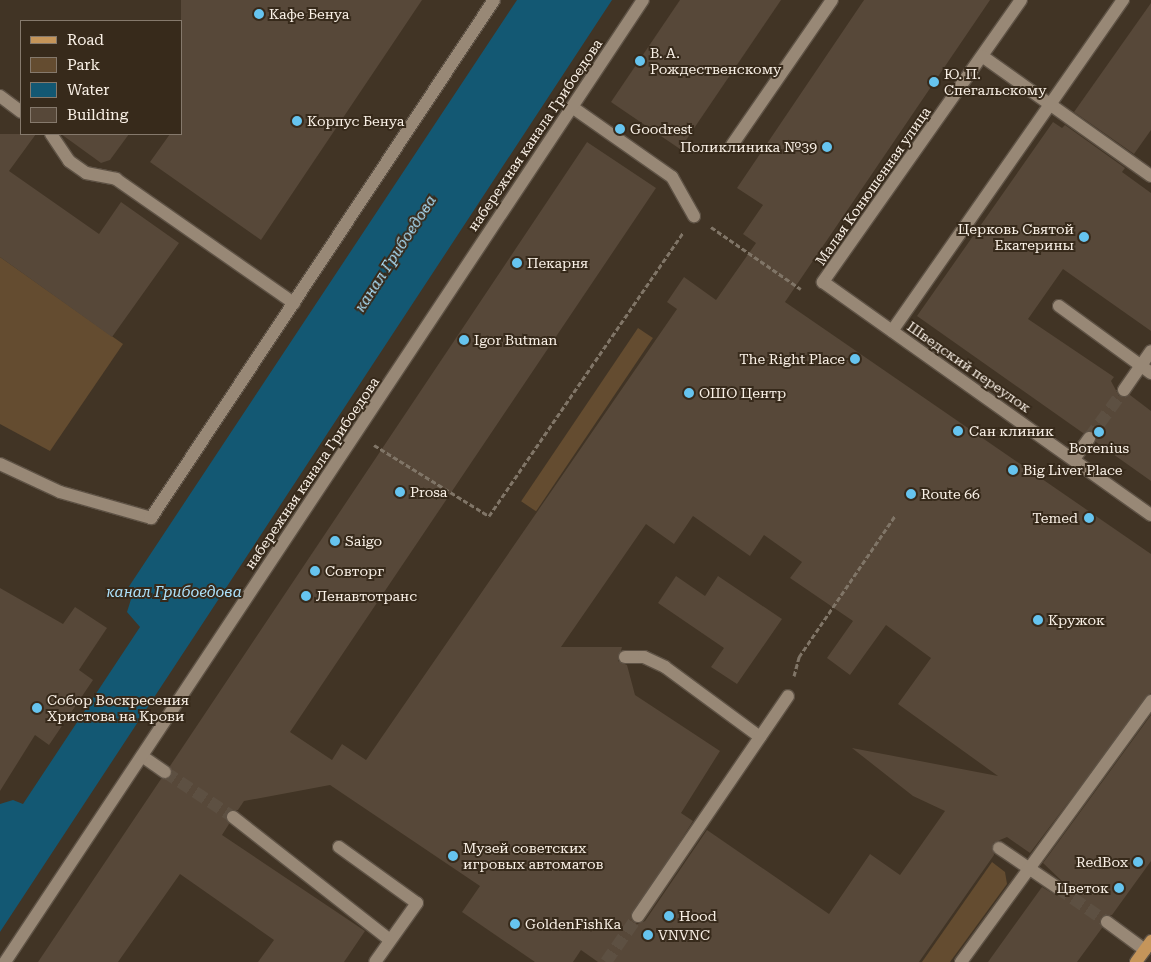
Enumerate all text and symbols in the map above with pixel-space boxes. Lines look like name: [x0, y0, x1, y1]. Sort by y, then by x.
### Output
place label: Кафе Бенуа: [269, 6, 349, 22]
marker: Кафе Бенуа: [253, 8, 265, 20]
legend: [20, 20, 182, 135]
text: Road: [67, 31, 104, 49]
street label: набережная канала Грибоедова: [464, 36, 606, 234]
place label: В. А. Рождественскому: [650, 45, 781, 78]
marker: В. А. Рождественскому: [634, 55, 646, 67]
text: Park: [67, 56, 100, 74]
place label: Ю. П. Спегальскому: [944, 66, 1046, 98]
marker: Ю. П. Спегальскому: [928, 76, 940, 88]
text: Water: [67, 81, 109, 99]
street label: Малая Конюшенная улица: [812, 104, 934, 268]
text: Building: [67, 106, 128, 124]
place label: Корпус Бенуа: [307, 113, 404, 129]
marker: Корпус Бенуа: [291, 115, 303, 127]
place label: Goodrest: [630, 121, 693, 137]
marker: Goodrest: [614, 123, 626, 135]
place label: Поликлиника №39: [680, 139, 817, 155]
marker: Поликлиника №39: [821, 141, 833, 153]
water label: канал Грибоедова: [352, 192, 440, 316]
place label: Церковь Cвятой Екатерины: [958, 221, 1074, 253]
marker: Церковь Cвятой Екатерины: [1078, 231, 1090, 243]
place label: Пекарня: [527, 255, 588, 271]
marker: Пекарня: [511, 257, 523, 269]
street label: Шведский переулок: [904, 318, 1034, 416]
place label: Igor Butman: [474, 332, 557, 348]
marker: Igor Butman: [458, 334, 470, 346]
place label: The Right Place: [739, 351, 845, 367]
marker: The Right Place: [849, 353, 861, 365]
street label: набережная канала Грибоедова: [241, 374, 383, 572]
place label: ОШО Центр: [699, 385, 786, 401]
marker: ОШО Центр: [683, 387, 695, 399]
place label: Сан клиник: [969, 423, 1054, 439]
marker: Сан клиник: [951, 424, 965, 438]
marker: Borenius: [1093, 426, 1105, 438]
place label: Borenius: [1069, 440, 1129, 456]
place label: Big Liver Place: [1023, 462, 1122, 478]
marker: Big Liver Place: [1007, 464, 1019, 476]
place label: Prosa: [410, 484, 447, 500]
marker: Prosa: [394, 486, 406, 498]
place label: Route 66: [921, 486, 980, 502]
marker: Route 66: [905, 488, 917, 500]
place label: Temed: [1032, 510, 1078, 526]
marker: Temed: [1082, 511, 1096, 525]
place label: Saigo: [345, 533, 382, 549]
marker: Saigo: [329, 535, 341, 547]
place label: Совторг: [325, 563, 384, 579]
marker: Совторг: [309, 565, 321, 577]
water label: канал Грибоедова: [106, 584, 242, 602]
place label: Ленавтотранс: [316, 588, 417, 604]
marker: Ленавтотранс: [300, 590, 312, 602]
place label: Кружок: [1048, 612, 1105, 628]
marker: Кружок: [1032, 614, 1044, 626]
place label: Собор Воскресения Христова на Крови: [47, 692, 189, 724]
marker: Собор Воскресения Христова на Крови: [31, 702, 43, 714]
place label: Музей советских игровых автоматов: [463, 840, 604, 872]
marker: Музей советских игровых автоматов: [447, 850, 459, 862]
place label: RedBox: [1076, 854, 1128, 870]
marker: RedBox: [1132, 856, 1144, 868]
place label: Цветок: [1057, 880, 1109, 896]
marker: Цветок: [1113, 882, 1125, 894]
place label: Hood: [679, 908, 717, 924]
marker: Hood: [663, 910, 675, 922]
place label: GoldenFishKa: [525, 916, 621, 932]
marker: GoldenFishKa: [509, 918, 521, 930]
place label: VNVNC: [658, 927, 710, 943]
marker: VNVNC: [642, 929, 654, 941]

